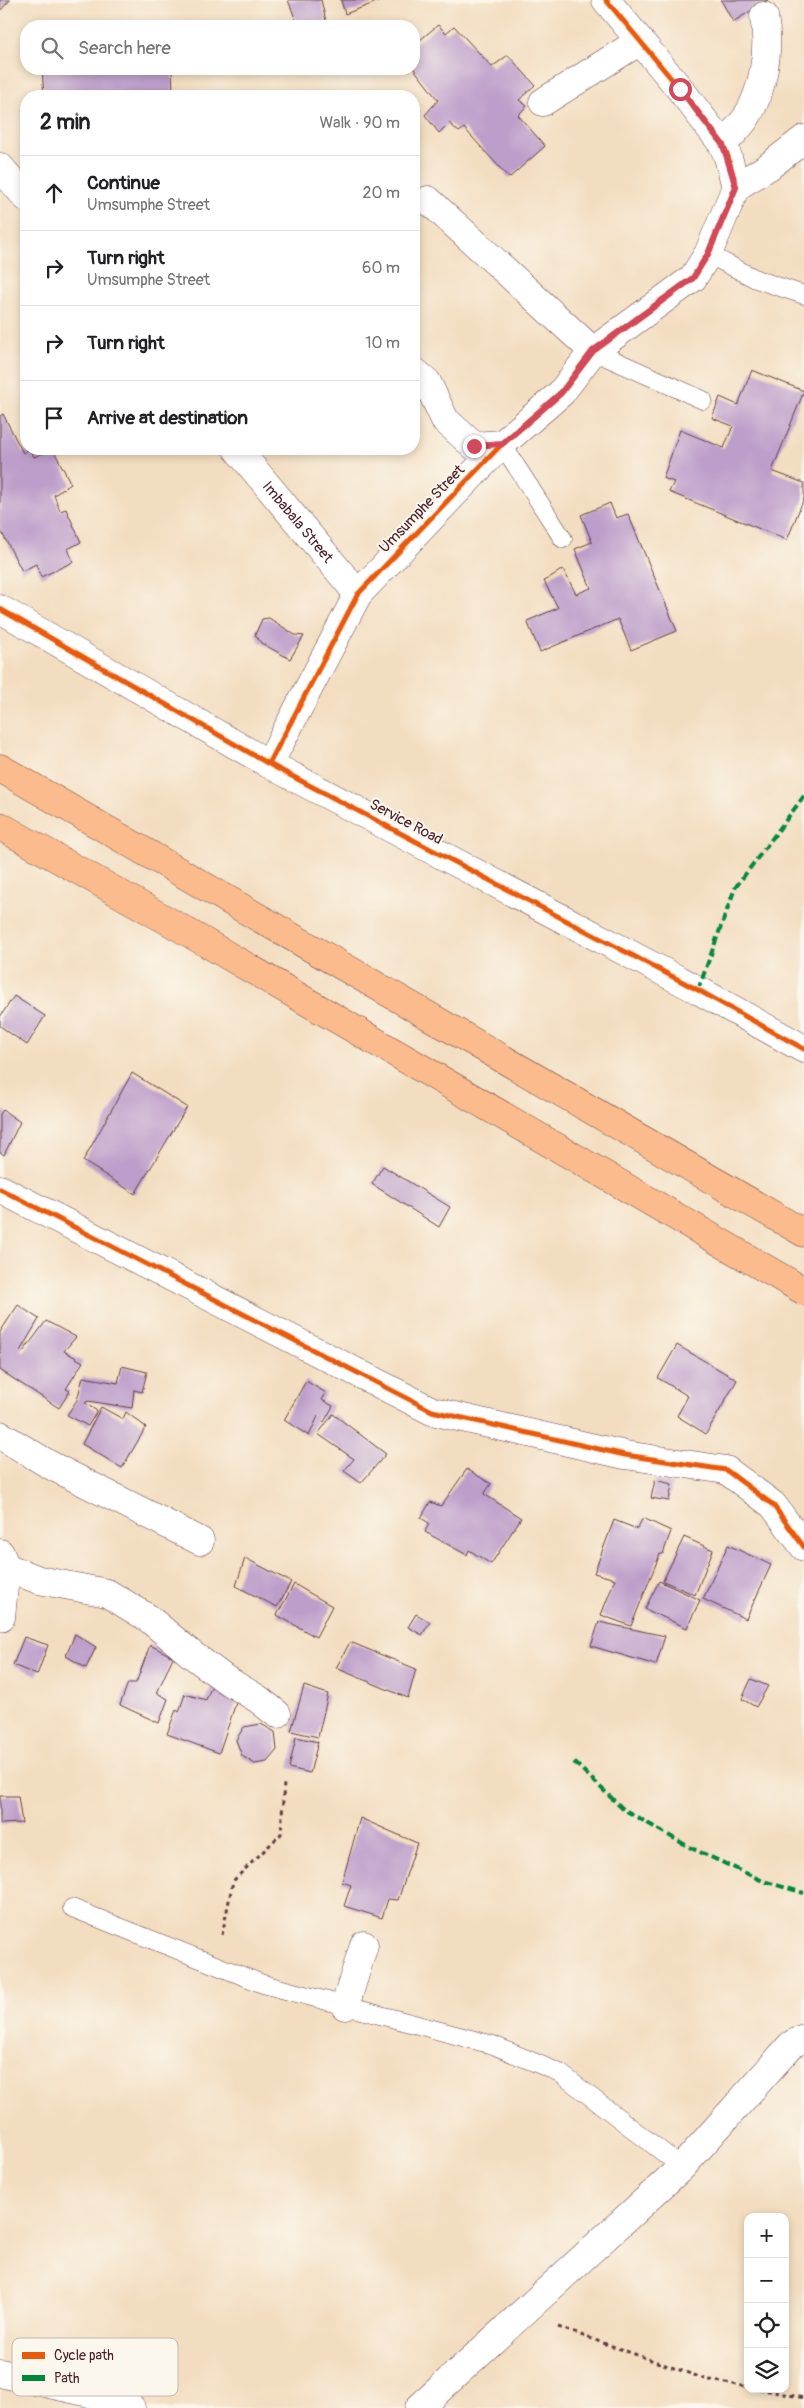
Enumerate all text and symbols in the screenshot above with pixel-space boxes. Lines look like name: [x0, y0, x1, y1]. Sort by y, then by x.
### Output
search box: [20, 20, 420, 75]
icon: search: [38, 34, 66, 62]
text: Search here: [78, 36, 171, 60]
route start: [669, 78, 692, 101]
text: 2 min: [40, 109, 90, 136]
text: Walk · 90 m: [319, 113, 400, 133]
text: Continue: [87, 171, 160, 195]
icon: ahead: [40, 179, 68, 207]
text: 20 m: [362, 183, 400, 203]
text: Umsumphe Street: [87, 195, 210, 215]
text: Turn right: [87, 246, 165, 270]
icon: right: [40, 254, 68, 282]
text: 60 m: [362, 258, 400, 278]
text: Umsumphe Street: [87, 270, 210, 290]
icon: right: [40, 329, 68, 357]
text: Turn right: [87, 331, 165, 355]
text: 10 m: [365, 333, 400, 353]
icon: arrive: [40, 404, 68, 432]
text: Arrive at destination: [87, 406, 248, 430]
route end: [463, 435, 486, 458]
street label: Umsumphe Street: [375, 460, 470, 557]
street label: Imbabala Street: [258, 477, 338, 567]
street label: Service Road: [366, 795, 446, 849]
map controls: [744, 2213, 789, 2393]
button: +: [744, 2213, 789, 2258]
button: −: [744, 2258, 789, 2303]
button: locate: [744, 2303, 789, 2348]
legend: [12, 2338, 178, 2396]
text: Cycle path: [54, 2347, 114, 2364]
button: layers: [744, 2348, 789, 2393]
text: Path: [54, 2370, 79, 2387]

